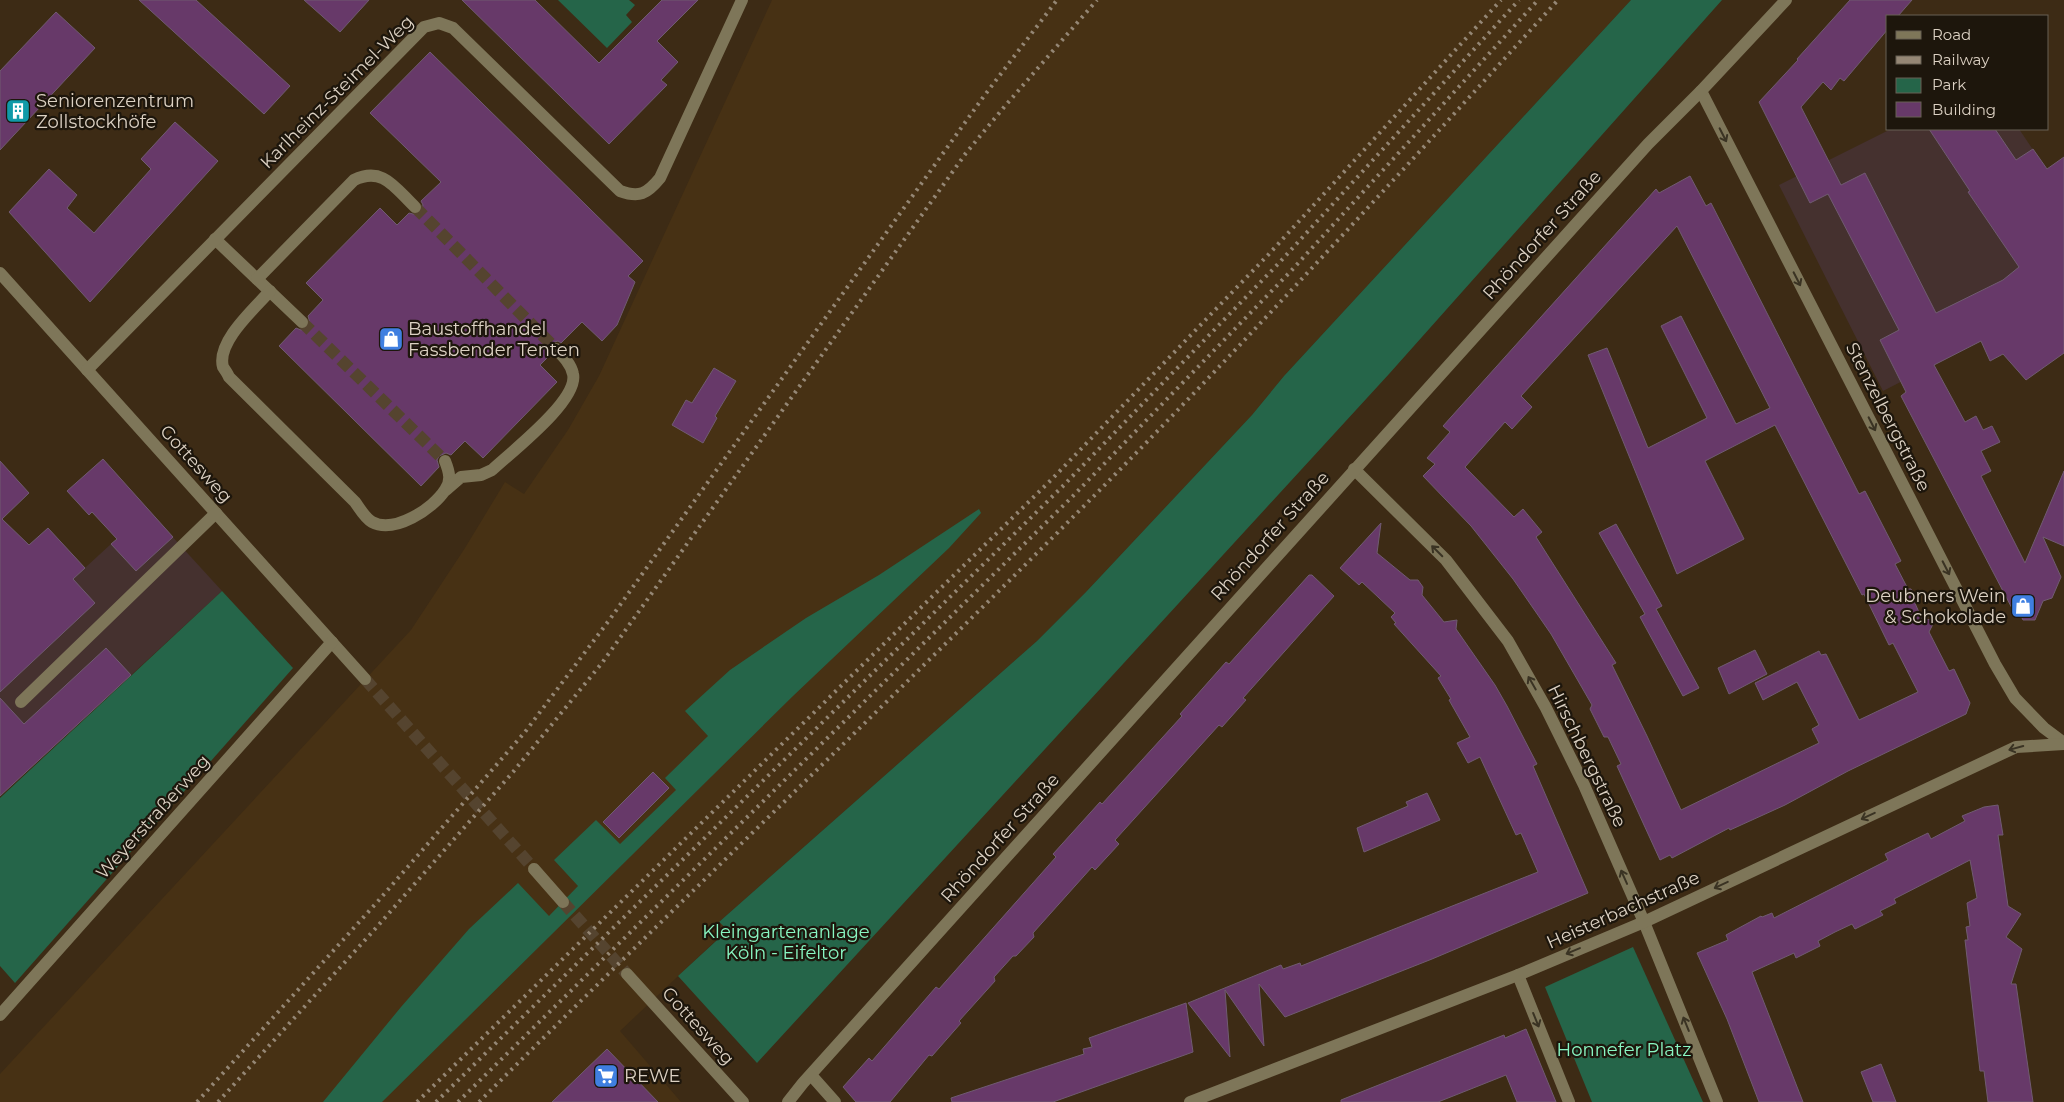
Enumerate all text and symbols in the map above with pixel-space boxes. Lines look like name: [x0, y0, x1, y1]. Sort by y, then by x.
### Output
street label: Karlheinz-Steimel-Weg: [256, 11, 418, 173]
legend: [1886, 15, 2049, 130]
text: Road: [1932, 25, 1971, 44]
text: Railway: [1932, 50, 1990, 69]
text: Park: [1932, 75, 1966, 94]
place label: Seniorenzentrum Zollstockhöfe: [36, 90, 194, 133]
building icon: Seniorenzentrum Zollstockhöfe: [5, 98, 31, 124]
text: Building: [1932, 100, 1996, 119]
one-way arrow: [1719, 127, 1728, 142]
street label: Rhöndorfer Straße: [1478, 166, 1606, 304]
one-way arrow: [1792, 272, 1802, 287]
place label: Baustoffhandel Fassbender Tenten: [408, 318, 580, 361]
shop icon: Baustoffhandel Fassbender Tenten: [378, 326, 404, 352]
street label: Stenzelbergstraße: [1841, 339, 1935, 495]
one-way arrow: [1868, 416, 1877, 431]
street label: Gottesweg: [155, 420, 237, 508]
street label: Rhöndorfer Straße: [1206, 467, 1334, 605]
one-way arrow: [1431, 545, 1443, 558]
one-way arrow: [1941, 561, 1951, 576]
place label: Deubners Wein & Schokolade: [1865, 585, 2006, 628]
shop icon: Deubners Wein & Schokolade: [2010, 593, 2036, 619]
one-way arrow: [1526, 676, 1536, 691]
street label: Hirschbergstraße: [1543, 681, 1631, 831]
one-way arrow: [2008, 744, 2024, 754]
street label: Weyerstraßerweg: [91, 750, 215, 884]
street label: Rhöndorfer Straße: [936, 769, 1064, 907]
one-way arrow: [1861, 812, 1876, 821]
street label: Heisterbachstraße: [1543, 866, 1703, 954]
one-way arrow: [1618, 870, 1628, 885]
one-way arrow: [1714, 881, 1729, 890]
park label: Kleingartenanlage Köln - Eifeltor: [702, 921, 870, 964]
one-way arrow: [1566, 947, 1581, 957]
street label: Gottesweg: [657, 982, 739, 1070]
one-way arrow: [1532, 1012, 1541, 1027]
one-way arrow: [1680, 1017, 1689, 1032]
park label: Honnefer Platz: [1557, 1039, 1691, 1061]
supermarket icon: REWE: [593, 1063, 619, 1089]
place label: REWE: [624, 1065, 681, 1087]

